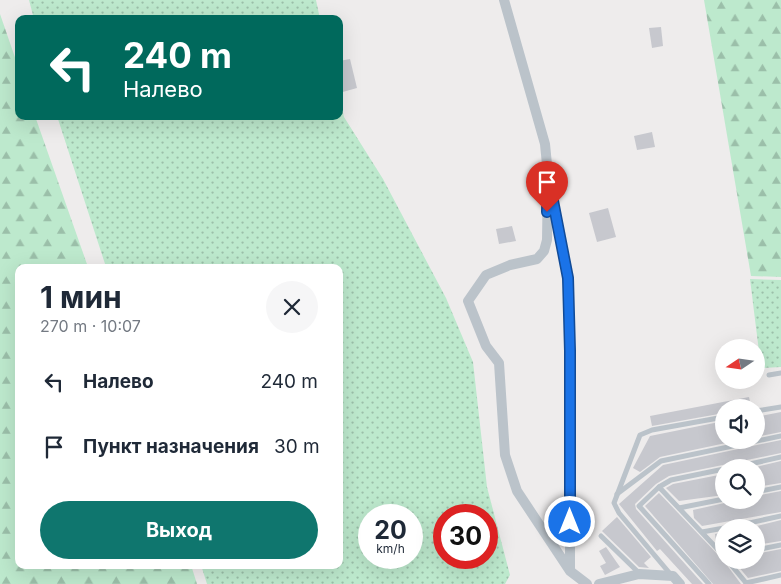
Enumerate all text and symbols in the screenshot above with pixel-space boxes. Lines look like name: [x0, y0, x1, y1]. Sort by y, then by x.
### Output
text: 240 m: [123, 34, 232, 76]
icon: left: [40, 35, 105, 100]
text: Налево: [123, 76, 203, 102]
pin: [526, 161, 568, 212]
icon: arrive: [533, 168, 561, 196]
text: 1 мин: [40, 279, 122, 315]
button: close: [266, 281, 318, 333]
text: 270 m · 10:07: [40, 316, 141, 336]
north arrow: [715, 339, 765, 389]
map controls: [715, 339, 765, 569]
icon: left: [40, 368, 68, 396]
text: Налево: [83, 370, 154, 393]
text: 240 m: [260, 370, 318, 393]
button: sound: [715, 399, 765, 449]
icon: arrive: [40, 433, 68, 461]
text: Пункт назначения: [83, 435, 259, 458]
text: 30 m: [274, 435, 320, 458]
button: search: [715, 459, 765, 509]
position arrow: [543, 495, 595, 547]
button: Выход: [40, 501, 318, 559]
speed limit sign: 30: [433, 504, 498, 569]
text: 20: [374, 515, 407, 545]
button: layers: [715, 519, 765, 569]
text: km/h: [376, 541, 405, 556]

